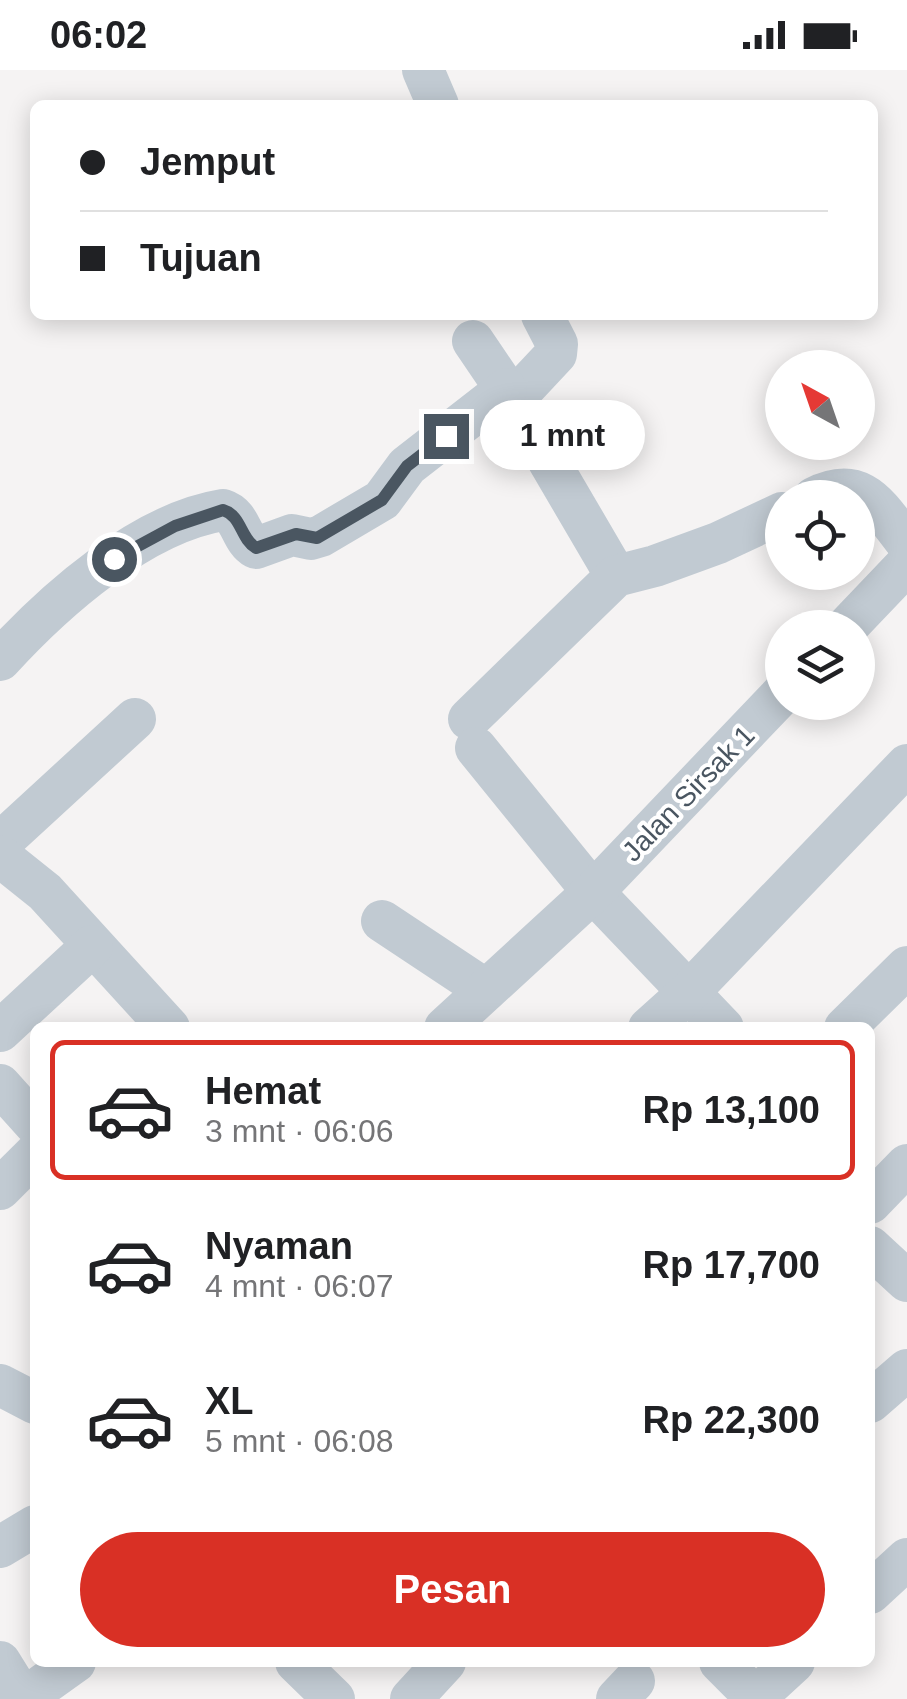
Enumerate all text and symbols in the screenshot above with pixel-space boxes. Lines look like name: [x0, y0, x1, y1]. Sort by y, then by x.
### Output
text: 06:02: [50, 14, 147, 56]
text: Jemput: [140, 141, 275, 183]
text: Tujuan: [140, 237, 262, 279]
north arrow: [765, 350, 875, 460]
map controls: [765, 350, 875, 720]
callout: 1 mnt: [481, 401, 646, 471]
route end: [424, 414, 469, 459]
text: 1 mnt: [520, 417, 605, 453]
button: locate: [765, 480, 875, 590]
route start: [92, 537, 137, 582]
button: layers: [765, 610, 875, 720]
street label: Jalan Sirsak 1: [616, 719, 761, 867]
icon: car: [85, 1065, 175, 1155]
text: Hemat: [205, 1070, 321, 1112]
text: Rp 13,100: [643, 1089, 820, 1131]
text: 3 mnt · 06:06: [205, 1113, 394, 1149]
icon: car: [85, 1220, 175, 1310]
text: Nyaman: [205, 1225, 353, 1267]
text: Rp 17,700: [643, 1244, 820, 1286]
text: 4 mnt · 06:07: [205, 1268, 394, 1304]
icon: car: [85, 1375, 175, 1465]
text: XL: [205, 1380, 254, 1422]
text: Rp 22,300: [643, 1399, 820, 1441]
text: 5 mnt · 06:08: [205, 1423, 394, 1459]
button: Pesan: [80, 1532, 825, 1647]

